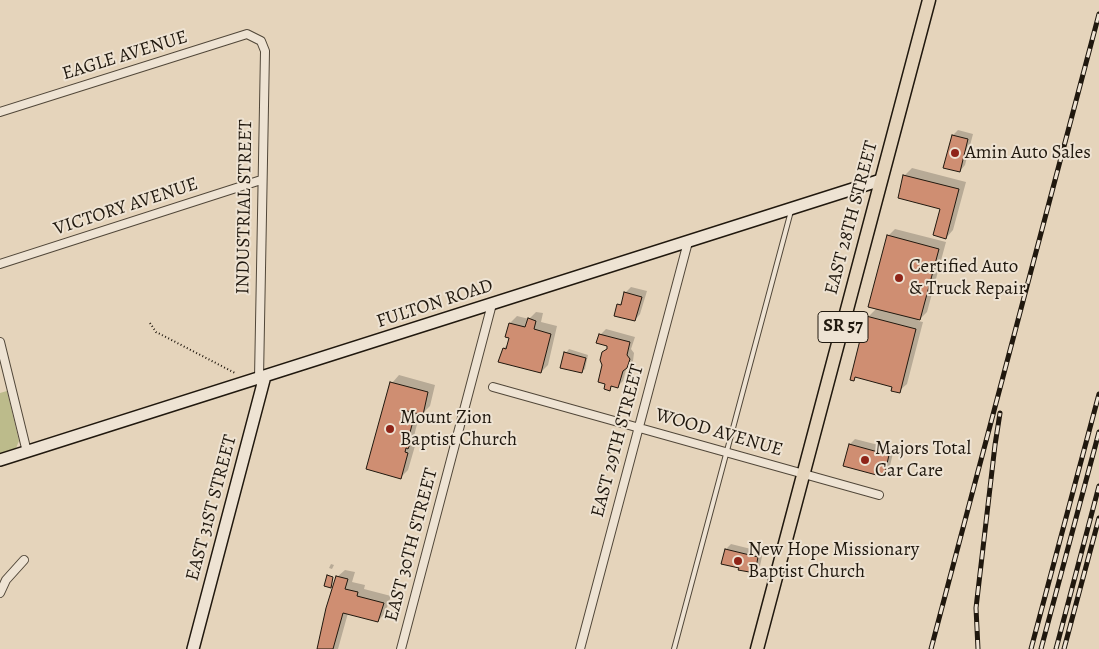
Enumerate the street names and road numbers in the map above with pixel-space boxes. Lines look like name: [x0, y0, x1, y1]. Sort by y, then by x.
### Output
street label: EAGLE AVENUE: [60, 26, 190, 86]
street label: INDUSTRIAL STREET: [232, 119, 258, 295]
street label: EAST 28TH STREET: [821, 139, 883, 297]
street label: VICTORY AVENUE: [51, 173, 201, 241]
street label: FULTON ROAD: [374, 274, 496, 334]
road number: SR 57: [818, 312, 868, 342]
street label: EAST 29TH STREET: [587, 362, 649, 520]
street label: WOOD AVENUE: [653, 404, 785, 462]
street label: EAST 31ST STREET: [182, 433, 242, 583]
street label: EAST 30TH STREET: [381, 466, 443, 624]

